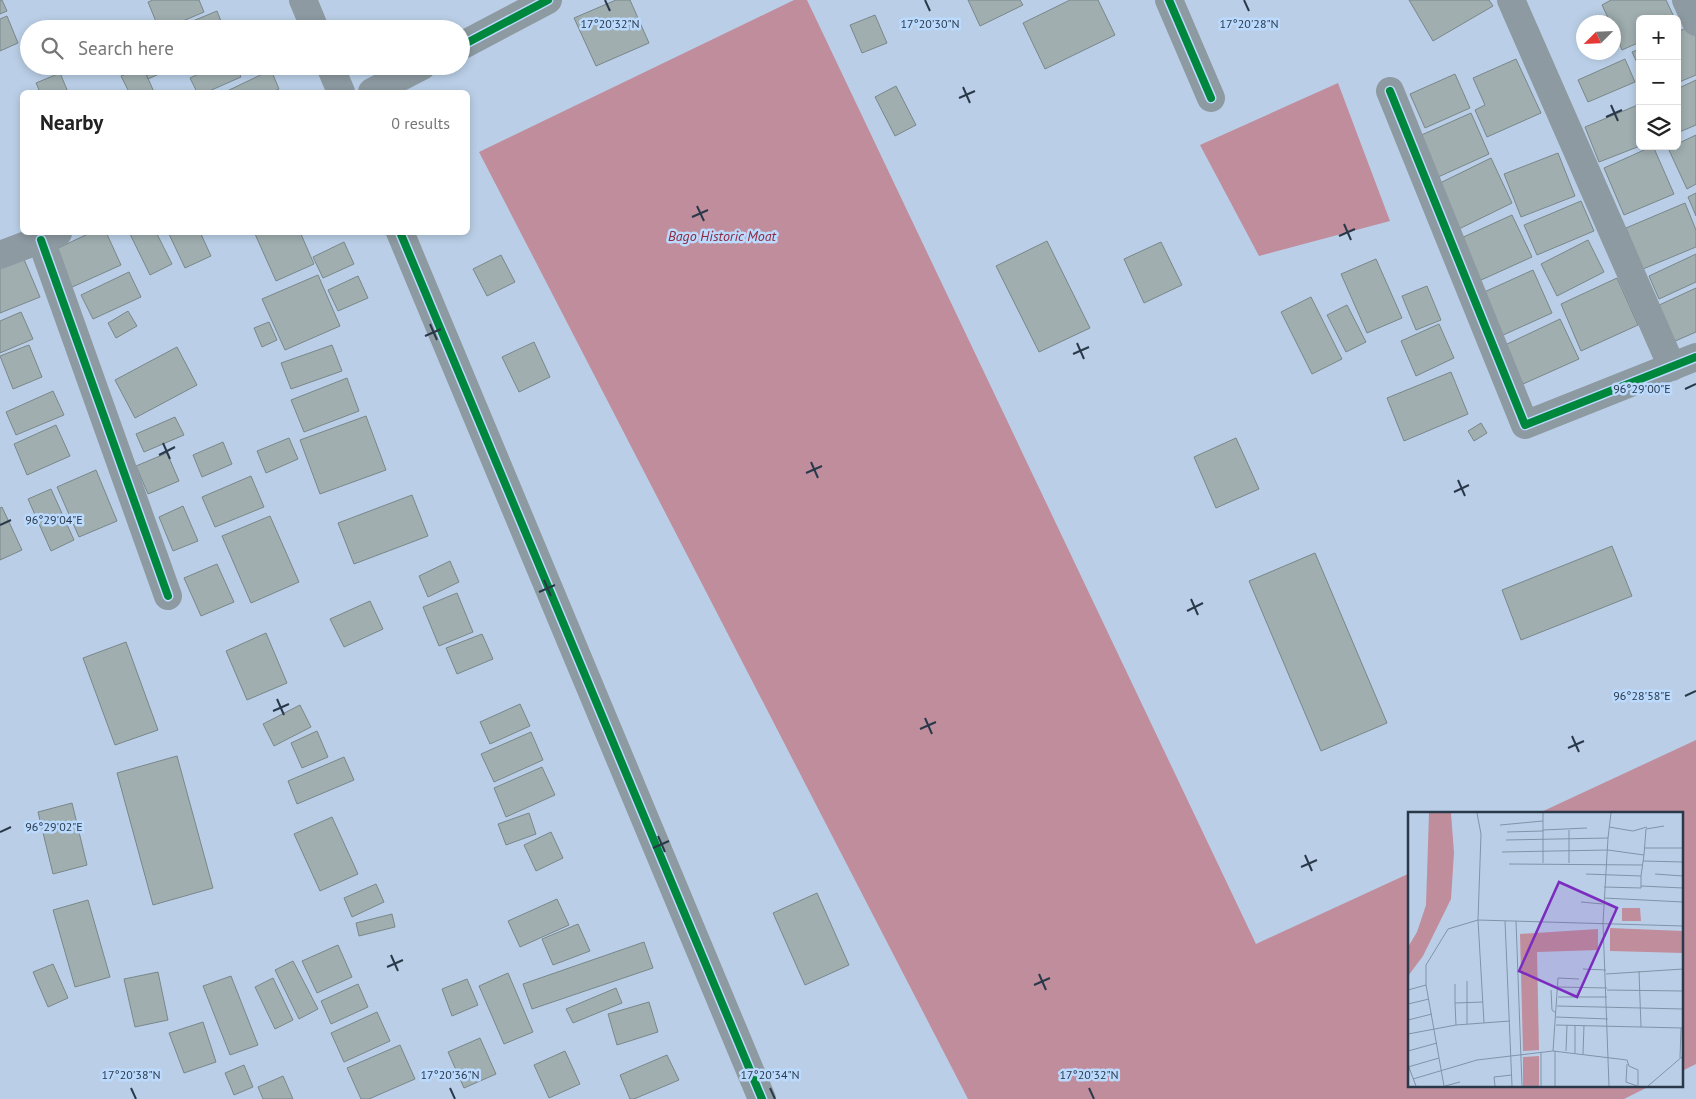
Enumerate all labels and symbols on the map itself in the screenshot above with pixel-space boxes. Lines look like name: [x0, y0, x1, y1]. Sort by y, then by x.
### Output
north arrow: [1576, 15, 1621, 60]
text: 17°20'32"N: [580, 16, 640, 31]
text: 17°20'30"N: [900, 16, 960, 31]
text: 17°20'28"N: [1219, 16, 1279, 31]
water label: Bago Historic Moat: [668, 227, 777, 245]
text: 96°29'00"E: [1613, 381, 1671, 396]
text: 96°29'04"E: [25, 512, 83, 527]
text: 96°28'58"E: [1613, 688, 1671, 703]
inset map: [1408, 812, 1684, 1086]
text: 96°29'02"E: [25, 819, 83, 834]
text: 17°20'38"N: [101, 1067, 161, 1082]
text: 17°20'36"N: [420, 1067, 480, 1082]
text: 17°20'34"N: [740, 1067, 800, 1082]
text: 17°20'32"N: [1059, 1067, 1119, 1082]

